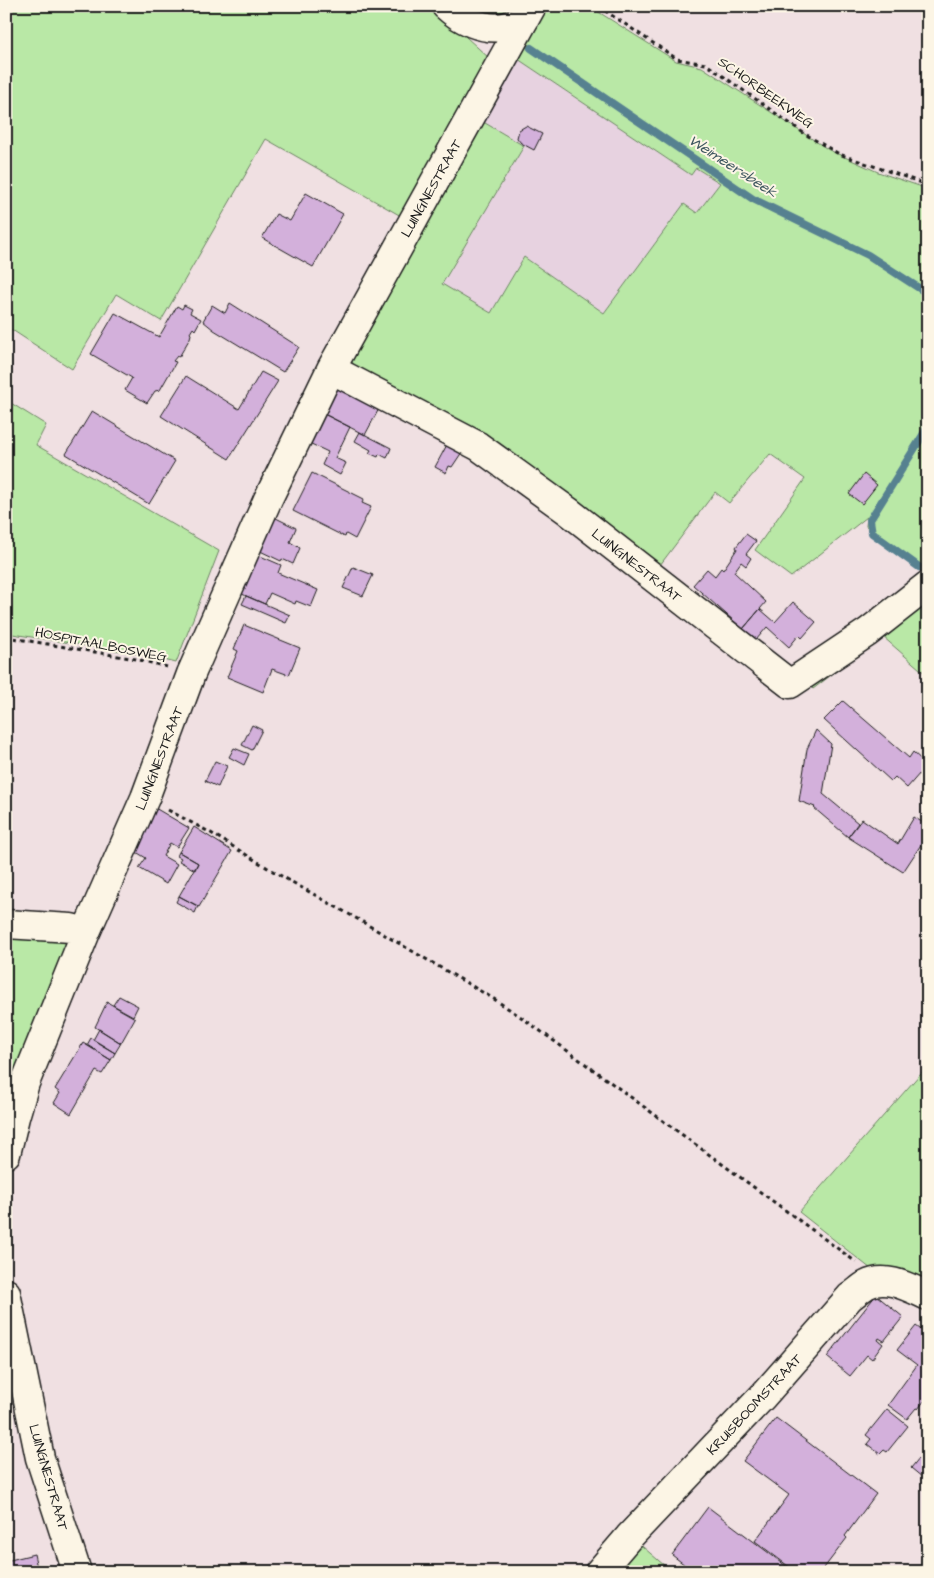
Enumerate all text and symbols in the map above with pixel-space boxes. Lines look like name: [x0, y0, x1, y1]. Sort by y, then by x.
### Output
street label: SCHORBEEKWEG: [713, 52, 818, 134]
water label: Weimeersbeek: [684, 130, 782, 203]
street label: LUINGNESTRAAT: [397, 135, 467, 241]
street label: LUINGNESTRAAT: [587, 524, 686, 608]
street label: HOSPITAALBOSWEG: [33, 622, 169, 668]
street label: LUINGNESTRAAT: [131, 703, 189, 813]
street label: KRUISBOOMSTRAAT: [702, 1349, 807, 1460]
street label: LUINGNESTRAAT: [23, 1422, 73, 1533]

